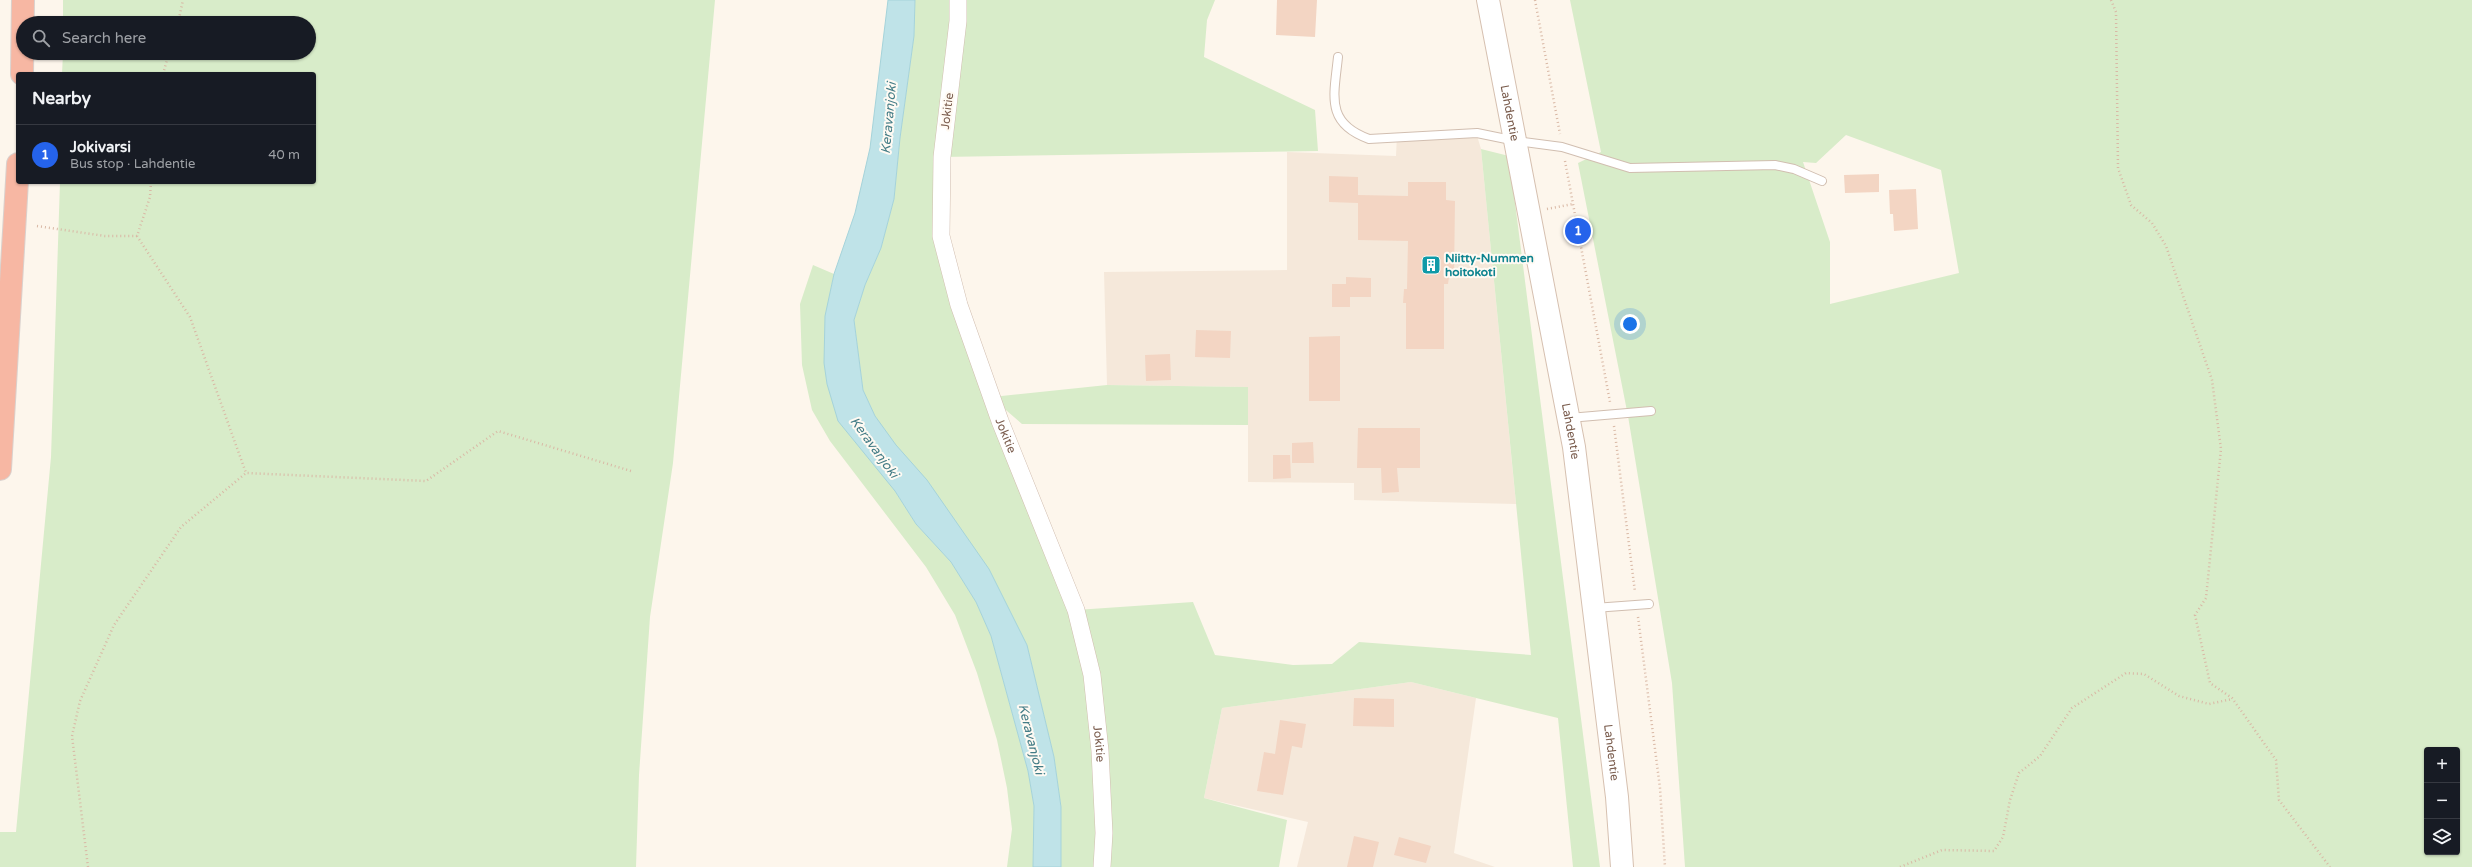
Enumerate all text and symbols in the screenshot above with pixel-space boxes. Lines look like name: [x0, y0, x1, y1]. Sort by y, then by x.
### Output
search box: [16, 16, 316, 60]
icon: search: [30, 27, 52, 49]
text: Search here: [62, 29, 146, 47]
water label: Keravanjoki: [878, 80, 900, 155]
street label: Lahdentie: [1497, 84, 1522, 142]
text: Nearby: [32, 88, 91, 109]
street label: Jokitie: [938, 92, 956, 130]
text: Jokivarsi: [70, 138, 131, 156]
text: 1: [41, 147, 49, 163]
text: 40 m: [268, 147, 300, 163]
text: Bus stop · Lahdentie: [70, 156, 195, 172]
pin: 1: [1565, 216, 1591, 246]
place label: Niitty-Nummen hoitokoti: [1445, 251, 1534, 279]
building icon: Niitty-Nummen hoitokoti: [1420, 254, 1442, 276]
your location: [1620, 314, 1640, 334]
street label: Lahdentie: [1559, 402, 1582, 460]
water label: Keravanjoki: [847, 414, 903, 483]
street label: Jokitie: [992, 416, 1019, 455]
water label: Keravanjoki: [1015, 702, 1048, 778]
street label: Lahdentie: [1601, 723, 1622, 782]
street label: Jokitie: [1090, 725, 1108, 763]
map controls: [2424, 747, 2460, 855]
button: +: [2424, 747, 2460, 783]
button: −: [2424, 783, 2460, 819]
button: layers: [2424, 819, 2460, 855]

